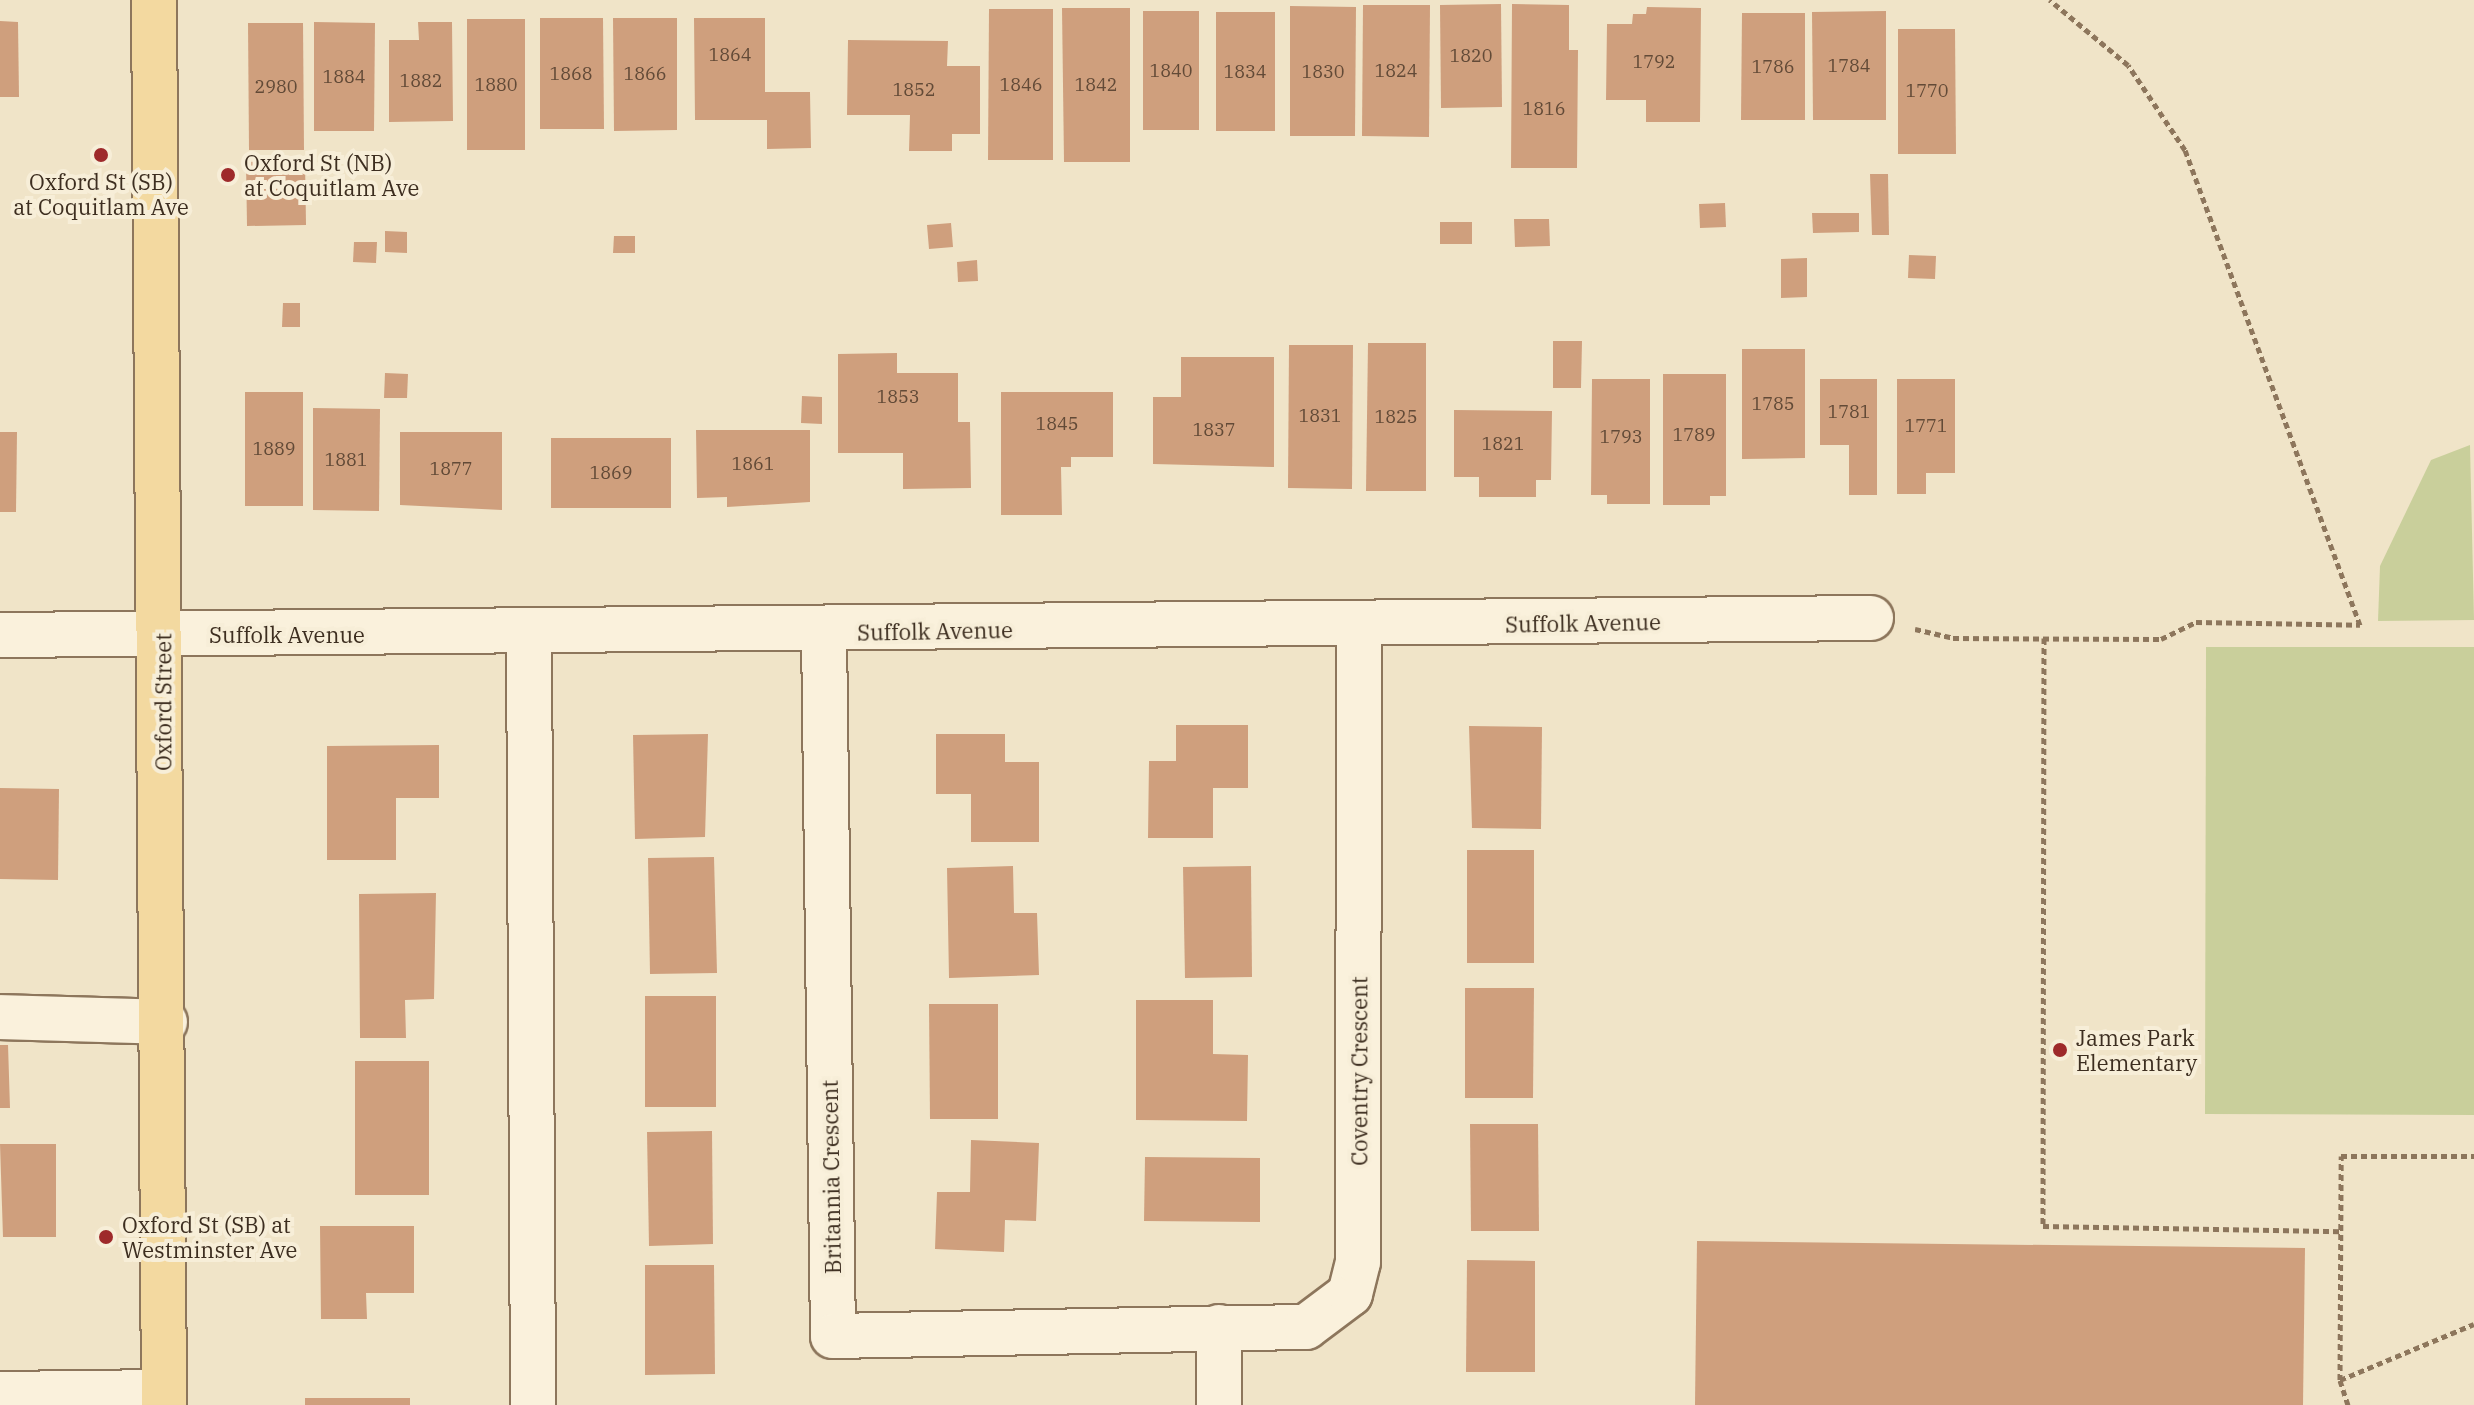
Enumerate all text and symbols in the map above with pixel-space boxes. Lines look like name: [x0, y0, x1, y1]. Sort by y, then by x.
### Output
house number: 1864: [708, 44, 752, 66]
house number: 1820: [1449, 45, 1493, 67]
house number: 1792: [1632, 51, 1676, 73]
house number: 1784: [1827, 55, 1871, 77]
house number: 1786: [1751, 56, 1795, 78]
house number: 1840: [1149, 60, 1193, 82]
house number: 1824: [1374, 60, 1418, 82]
house number: 1834: [1223, 61, 1267, 83]
house number: 1830: [1301, 61, 1345, 83]
house number: 1868: [549, 63, 593, 85]
house number: 1866: [623, 63, 667, 85]
house number: 1884: [322, 66, 366, 88]
house number: 1882: [399, 70, 443, 92]
house number: 1880: [474, 74, 518, 96]
house number: 1846: [999, 74, 1043, 96]
house number: 1842: [1074, 74, 1118, 96]
house number: 2980: [254, 76, 298, 98]
house number: 1852: [892, 79, 936, 101]
house number: 1770: [1905, 80, 1949, 102]
house number: 1816: [1522, 98, 1566, 120]
marker: Oxford St (SB) at Coquitlam Ave: [92, 146, 110, 164]
place label: Oxford St (NB) at Coquitlam Ave: [244, 149, 419, 200]
marker: Oxford St (NB) at Coquitlam Ave: [219, 166, 237, 184]
place label: Oxford St (SB) at Coquitlam Ave: [13, 168, 189, 220]
house number: 1853: [876, 386, 920, 408]
house number: 1785: [1751, 393, 1795, 415]
house number: 1781: [1827, 401, 1871, 423]
house number: 1831: [1298, 405, 1342, 427]
house number: 1825: [1374, 406, 1418, 428]
house number: 1845: [1035, 413, 1079, 435]
house number: 1771: [1904, 415, 1948, 437]
house number: 1837: [1192, 419, 1236, 441]
house number: 1789: [1672, 424, 1716, 446]
house number: 1793: [1599, 426, 1643, 448]
house number: 1821: [1481, 433, 1525, 455]
house number: 1889: [252, 438, 296, 460]
house number: 1881: [324, 449, 368, 471]
house number: 1861: [731, 453, 775, 475]
house number: 1877: [429, 458, 473, 480]
house number: 1869: [589, 462, 633, 484]
street label: Suffolk Avenue: [1505, 608, 1661, 638]
street label: Suffolk Avenue: [857, 616, 1013, 646]
street label: Suffolk Avenue: [209, 622, 365, 648]
street label: Oxford Street: [150, 633, 176, 771]
street label: Coventry Crescent: [1346, 976, 1372, 1166]
place label: James Park Elementary: [2076, 1024, 2197, 1076]
marker: James Park Elementary: [2051, 1041, 2069, 1059]
street label: Britannia Crescent: [816, 1080, 846, 1274]
place label: Oxford St (SB) at Westminster Ave: [122, 1211, 297, 1262]
marker: Oxford St (SB) at Westminster Ave: [97, 1228, 115, 1246]

